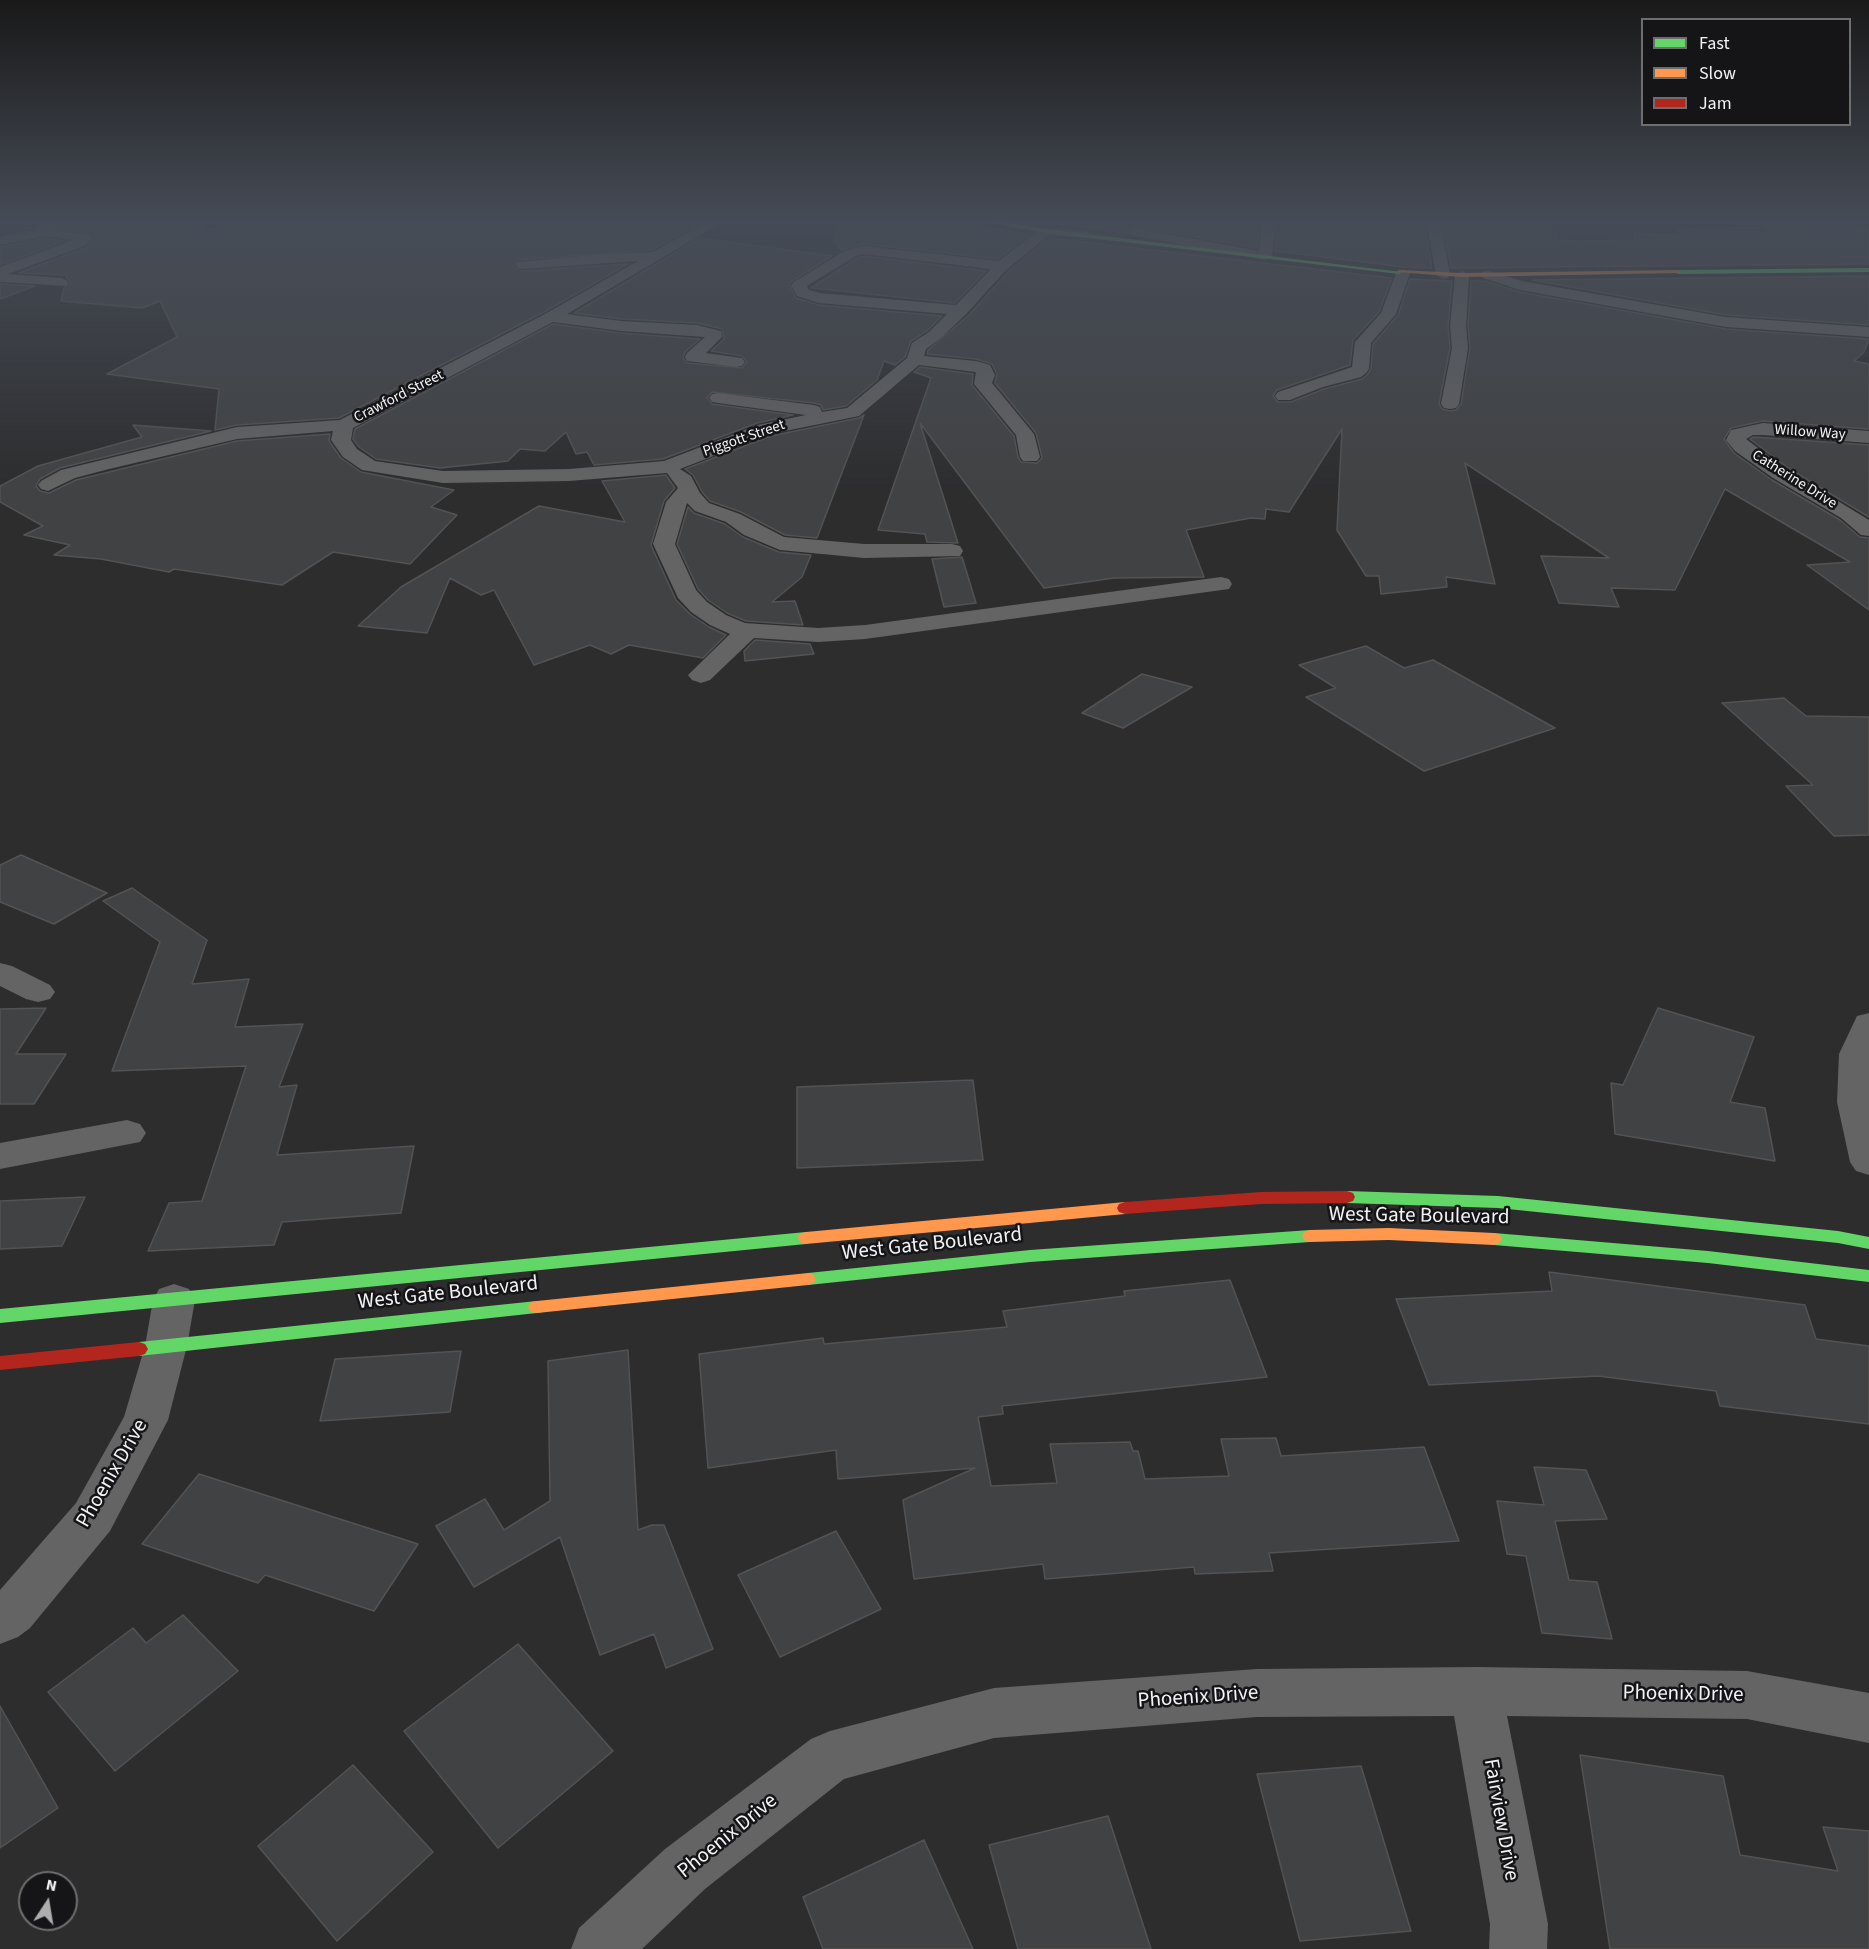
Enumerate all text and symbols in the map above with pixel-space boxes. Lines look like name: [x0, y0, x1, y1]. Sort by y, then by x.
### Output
legend: [1641, 18, 1851, 126]
text: Fast: [1699, 31, 1730, 56]
text: Slow: [1699, 61, 1736, 86]
text: Jam: [1699, 91, 1732, 116]
street label: Crawford Street: [351, 367, 447, 427]
street label: Piggott Street: [701, 417, 787, 461]
street label: Willow Way: [1774, 422, 1846, 444]
street label: Catherine Drive: [1748, 447, 1840, 513]
street label: West Gate Boulevard: [1328, 1203, 1510, 1231]
street label: West Gate Boulevard: [841, 1223, 1023, 1267]
street label: West Gate Boulevard: [357, 1272, 539, 1316]
street label: Phoenix Drive: [72, 1415, 154, 1533]
street label: Phoenix Drive: [1137, 1681, 1259, 1715]
street label: Phoenix Drive: [1622, 1681, 1744, 1709]
street label: Fairview Drive: [1477, 1757, 1523, 1883]
street label: Phoenix Drive: [673, 1789, 783, 1885]
north arrow: [18, 1871, 78, 1931]
text: N: [44, 1873, 59, 1897]

